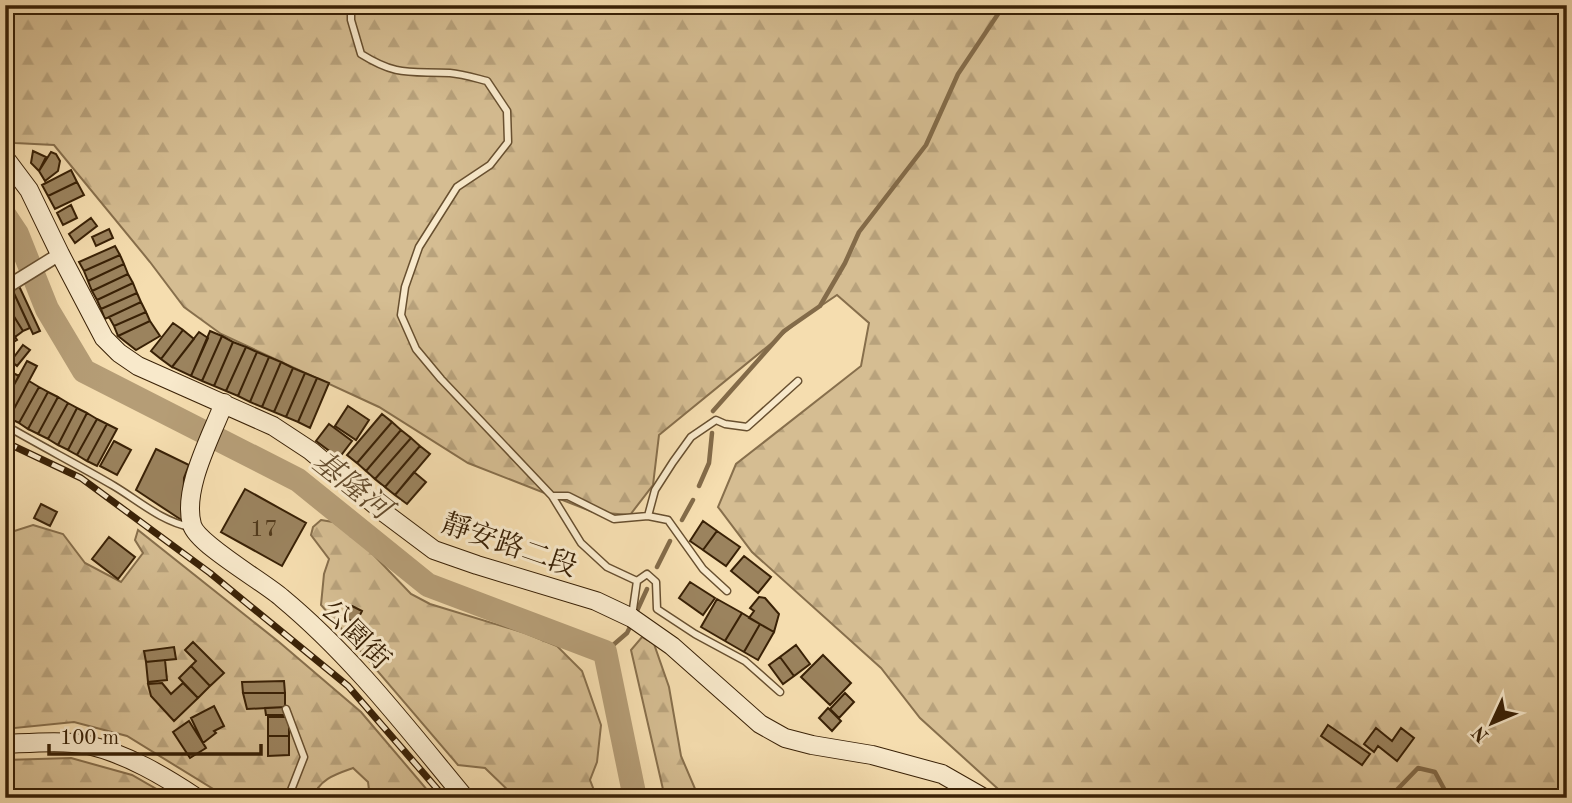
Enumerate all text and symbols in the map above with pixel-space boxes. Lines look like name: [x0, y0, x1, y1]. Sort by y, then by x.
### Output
water label: 基隆河: [306, 445, 401, 529]
street label: 靜安路二段: [438, 508, 581, 583]
house number: 17: [250, 518, 278, 542]
street label: 公園街: [315, 594, 397, 676]
north arrow: [1456, 688, 1526, 758]
scale bar: [49, 712, 261, 756]
text: N: [1469, 721, 1493, 745]
text: 100 m: [60, 728, 119, 749]

